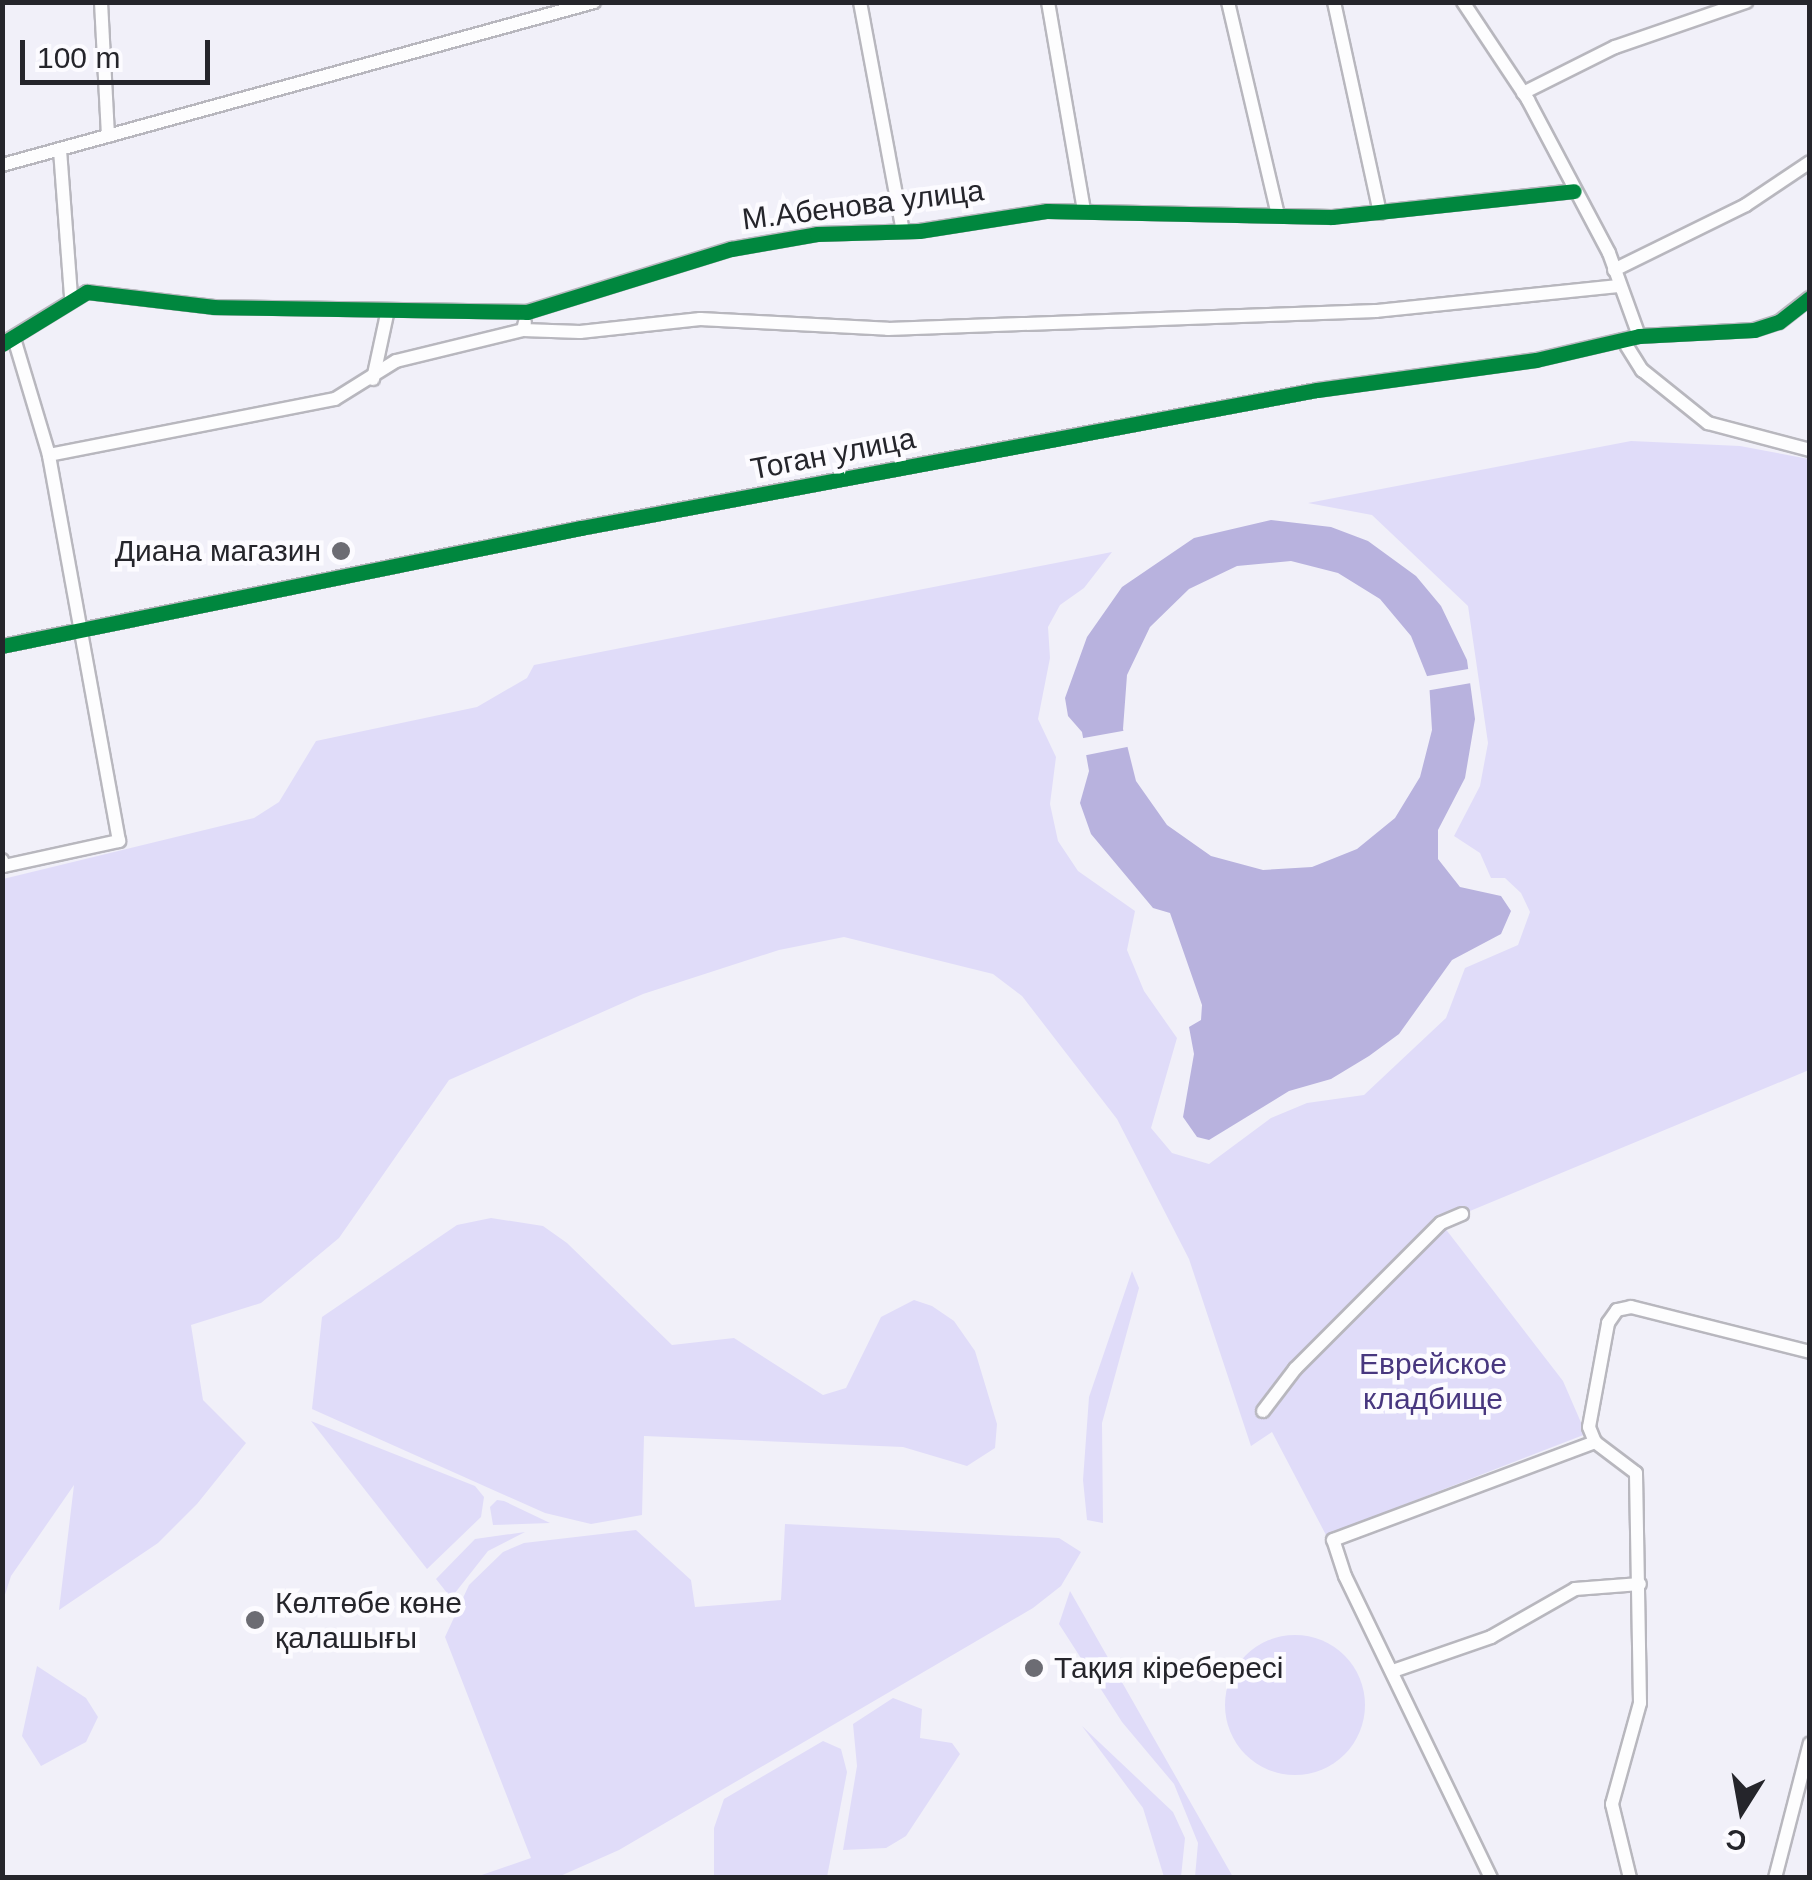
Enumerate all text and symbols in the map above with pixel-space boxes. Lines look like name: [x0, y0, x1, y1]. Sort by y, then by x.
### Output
scale bar: [25, 20, 215, 82]
text: 100 m: [37, 41, 120, 74]
street label: М.Абенова улица: [740, 172, 986, 238]
street label: Тоган улица: [748, 420, 918, 488]
place label: Диана магазин: [115, 533, 321, 569]
marker: Диана магазин: [330, 540, 352, 562]
park label: Еврейское кладбище: [1359, 1346, 1507, 1416]
place label: Көлтөбе көне қалашығы: [275, 1585, 462, 1656]
marker: Көлтөбе көне қалашығы: [244, 1609, 266, 1631]
place label: Тақия кіребересі: [1054, 1650, 1284, 1686]
marker: Тақия кіребересі: [1023, 1657, 1045, 1679]
north arrow: [1692, 1760, 1792, 1860]
text: С: [1723, 1823, 1749, 1857]

